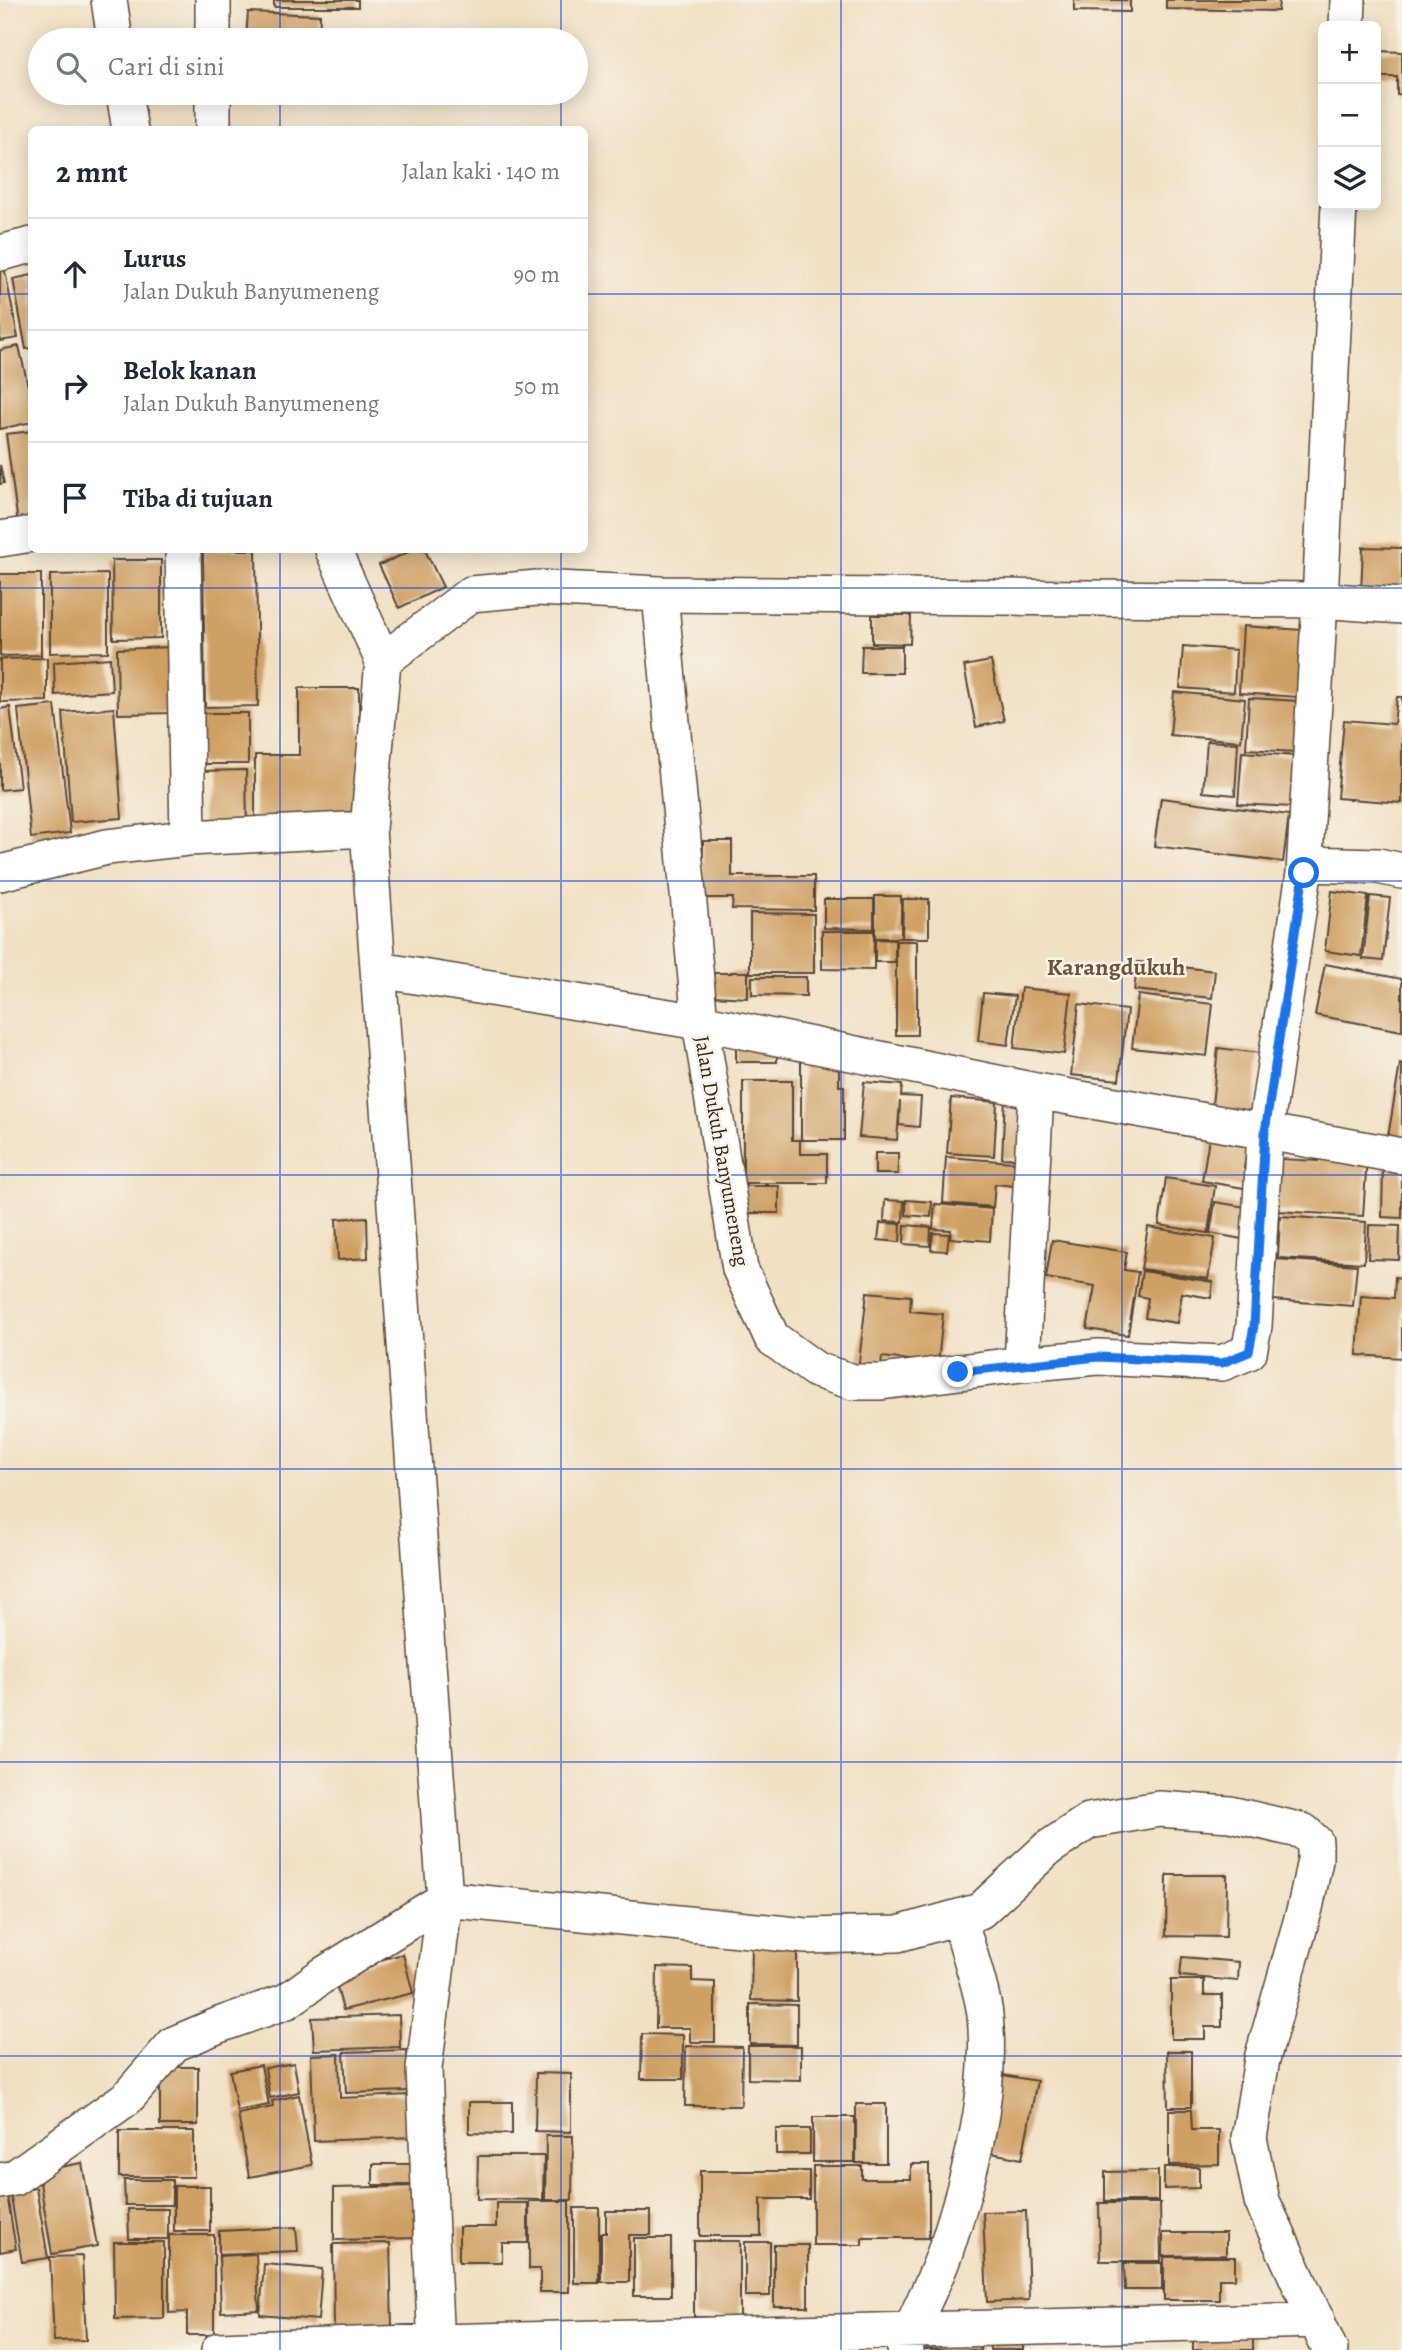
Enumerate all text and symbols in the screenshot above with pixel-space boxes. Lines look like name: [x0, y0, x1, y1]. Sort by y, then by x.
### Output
map controls: [1318, 21, 1381, 210]
button: +: [1318, 21, 1381, 84]
search box: [28, 28, 588, 105]
icon: search: [52, 48, 90, 86]
text: Cari di sini: [108, 49, 225, 84]
button: −: [1318, 84, 1381, 147]
button: layers: [1318, 147, 1381, 210]
text: 2 mnt: [56, 152, 128, 192]
text: Jalan kaki · 140 m: [401, 156, 560, 187]
text: Lurus: [123, 241, 186, 276]
icon: ahead: [56, 255, 94, 293]
text: 90 m: [514, 259, 560, 290]
text: Jalan Dukuh Banyumeneng: [123, 276, 379, 307]
text: Belok kanan: [123, 353, 257, 388]
icon: right: [56, 367, 94, 405]
text: 50 m: [514, 371, 560, 402]
text: Jalan Dukuh Banyumeneng: [123, 388, 379, 419]
icon: arrive: [56, 479, 94, 517]
text: Tiba di tujuan: [123, 481, 273, 516]
route start: [1288, 857, 1319, 888]
district label: Karangdukuh: [1047, 951, 1185, 983]
street label: Jalan Dukuh Banyumeneng: [688, 1033, 756, 1269]
route end: [942, 1356, 973, 1387]

